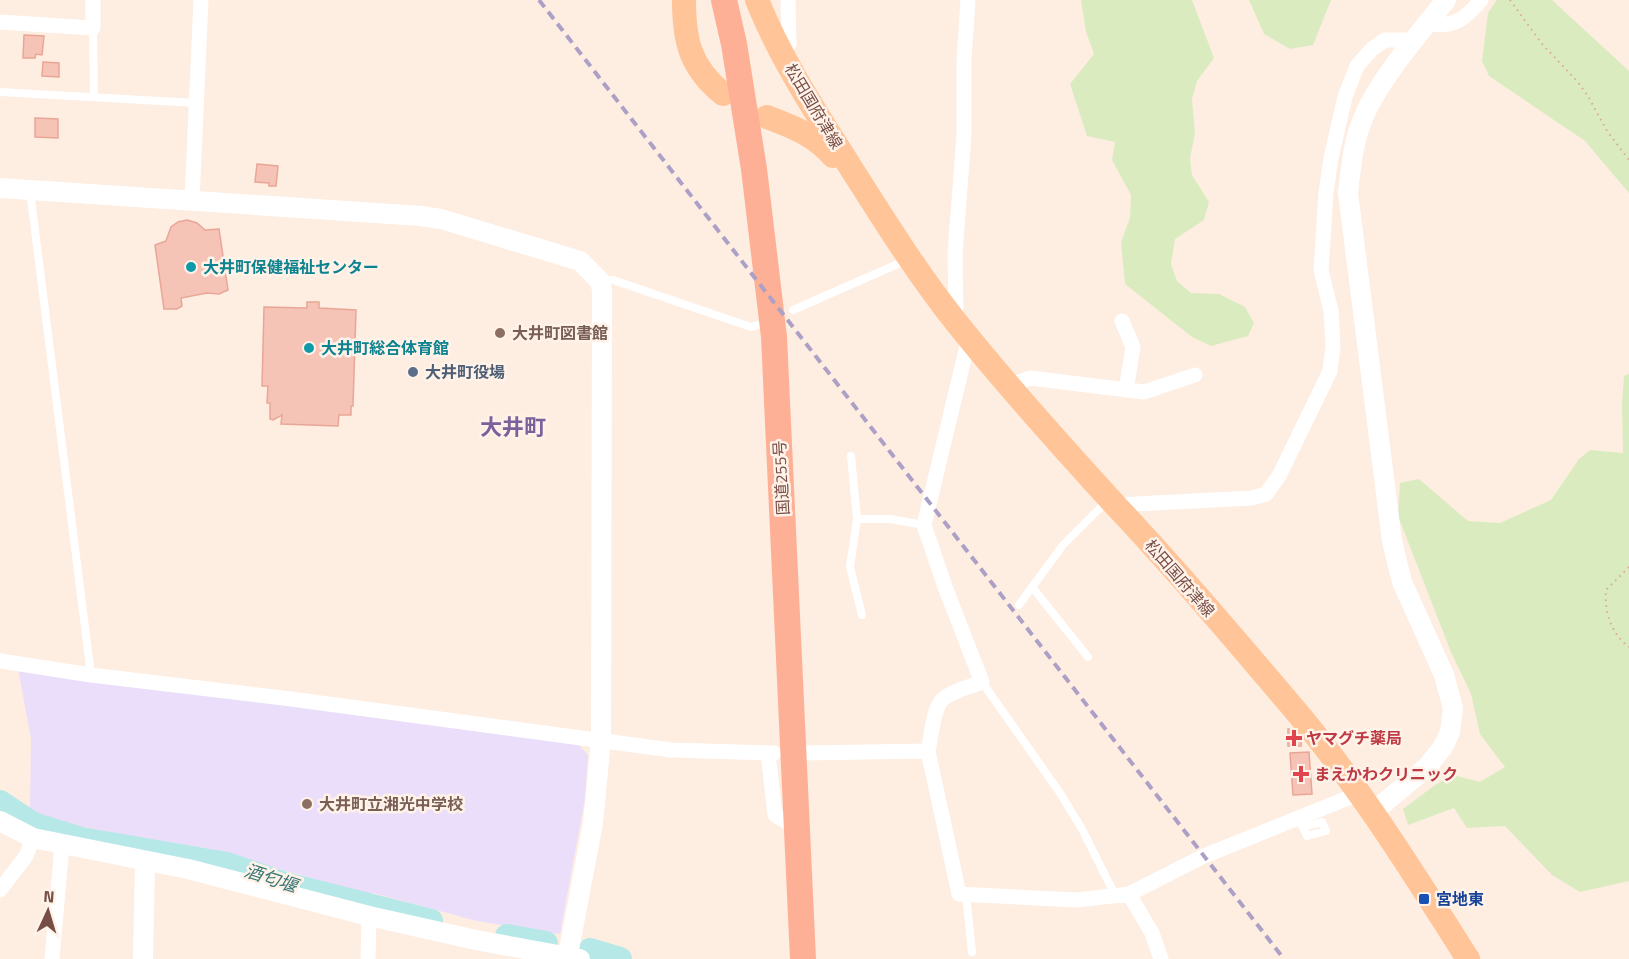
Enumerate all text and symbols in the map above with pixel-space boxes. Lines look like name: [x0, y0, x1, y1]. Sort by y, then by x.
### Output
street label: 松田国府津線: [779, 59, 849, 153]
place label: 大井町保健福祉センター: [203, 255, 379, 279]
marker: 大井町保健福祉センター: [184, 260, 198, 274]
place label: 大井町図書館: [512, 321, 608, 345]
marker: 大井町図書館: [493, 326, 507, 340]
place label: 大井町総合体育館: [321, 336, 449, 360]
marker: 大井町総合体育館: [302, 341, 316, 355]
place label: 大井町役場: [425, 360, 505, 384]
marker: 大井町役場: [406, 365, 420, 379]
district label: 大井町: [480, 410, 546, 444]
street label: 国道255号: [767, 440, 795, 516]
street label: 松田国府津線: [1139, 534, 1221, 622]
place label: ヤマグチ薬局: [1306, 726, 1402, 750]
marker: ヤマグチ薬局: [1287, 731, 1301, 745]
place label: まえかわクリニック: [1314, 762, 1458, 786]
marker: まえかわクリニック: [1292, 765, 1310, 783]
place label: 大井町立湘光中学校: [319, 792, 463, 816]
marker: 大井町立湘光中学校: [300, 797, 314, 811]
water label: 酒匂堰: [241, 857, 304, 900]
north arrow: [18, 881, 78, 941]
text: N: [43, 884, 55, 908]
place label: 宮地東: [1436, 887, 1484, 911]
marker: 宮地東: [1417, 892, 1431, 906]

